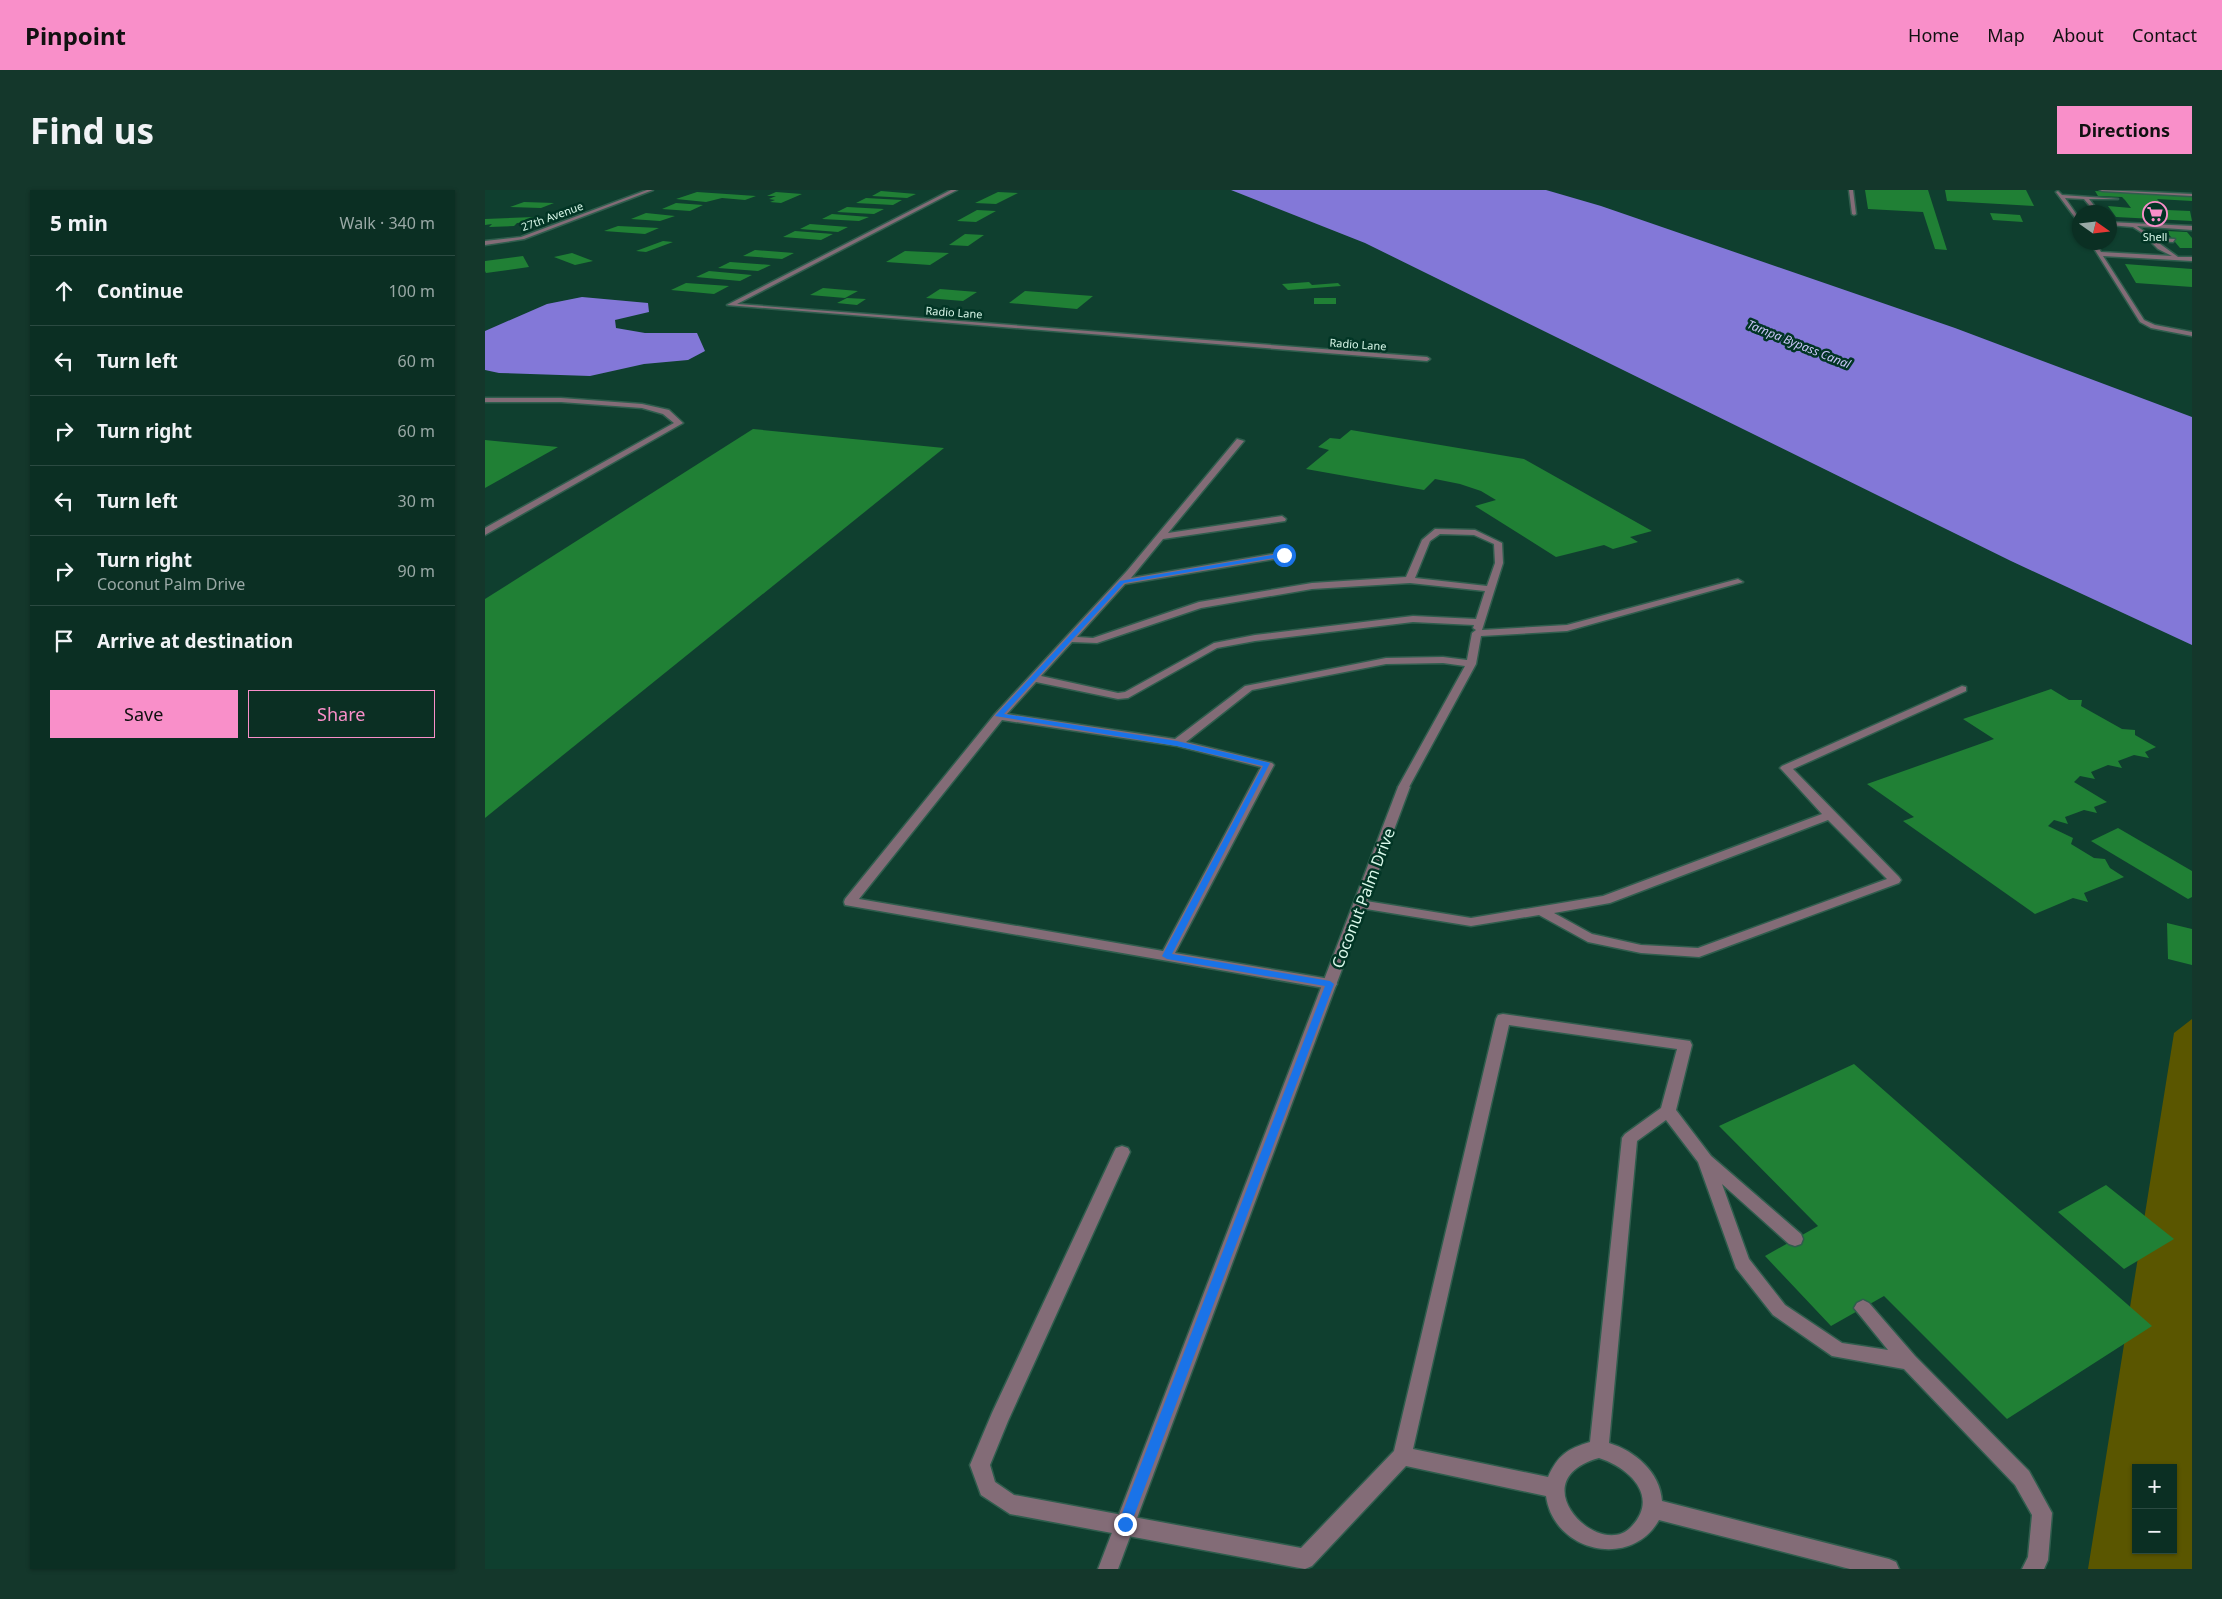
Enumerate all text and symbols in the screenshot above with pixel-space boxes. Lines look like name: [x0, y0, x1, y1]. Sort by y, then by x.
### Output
text: Pinpoint: [25, 19, 126, 52]
text: Home: [1908, 23, 1959, 47]
text: Map: [1987, 23, 2025, 47]
text: About: [2053, 23, 2104, 47]
text: Contact: [2132, 23, 2197, 47]
button: Directions: [2057, 106, 2192, 154]
text: Find us: [30, 107, 154, 154]
street label: 27th Avenue: [519, 198, 585, 234]
supermarket icon: Shell: [2142, 201, 2168, 227]
north arrow: [2072, 205, 2117, 250]
text: 5 min: [50, 209, 108, 237]
text: Walk · 340 m: [340, 212, 435, 234]
place label: Shell: [2143, 229, 2167, 244]
icon: ahead: [50, 277, 78, 305]
text: Continue: [97, 278, 183, 304]
text: 100 m: [388, 280, 435, 302]
street label: Radio Lane: [925, 303, 983, 321]
water label: Tampa Bypass Canal: [1745, 316, 1854, 373]
street label: Radio Lane: [1329, 335, 1387, 353]
icon: left: [50, 347, 78, 375]
text: Turn left: [97, 348, 178, 374]
text: 60 m: [398, 350, 435, 372]
icon: right: [50, 417, 78, 445]
text: Turn right: [97, 418, 192, 444]
text: 60 m: [398, 420, 435, 442]
icon: left: [50, 487, 78, 515]
text: Turn left: [97, 488, 178, 514]
text: 30 m: [398, 490, 435, 512]
route start: [1273, 544, 1296, 567]
text: Turn right: [97, 547, 192, 573]
icon: right: [50, 557, 78, 585]
text: 90 m: [398, 560, 435, 582]
text: Coconut Palm Drive: [97, 573, 245, 595]
icon: arrive: [50, 627, 78, 655]
text: Arrive at destination: [97, 628, 293, 654]
button: Save: [50, 690, 238, 738]
button: Share: [248, 690, 435, 738]
street label: Coconut Palm Drive: [1326, 825, 1400, 971]
map controls: [2132, 1464, 2177, 1554]
button: +: [2132, 1464, 2177, 1509]
button: −: [2132, 1509, 2177, 1554]
route end: [1114, 1513, 1137, 1536]

